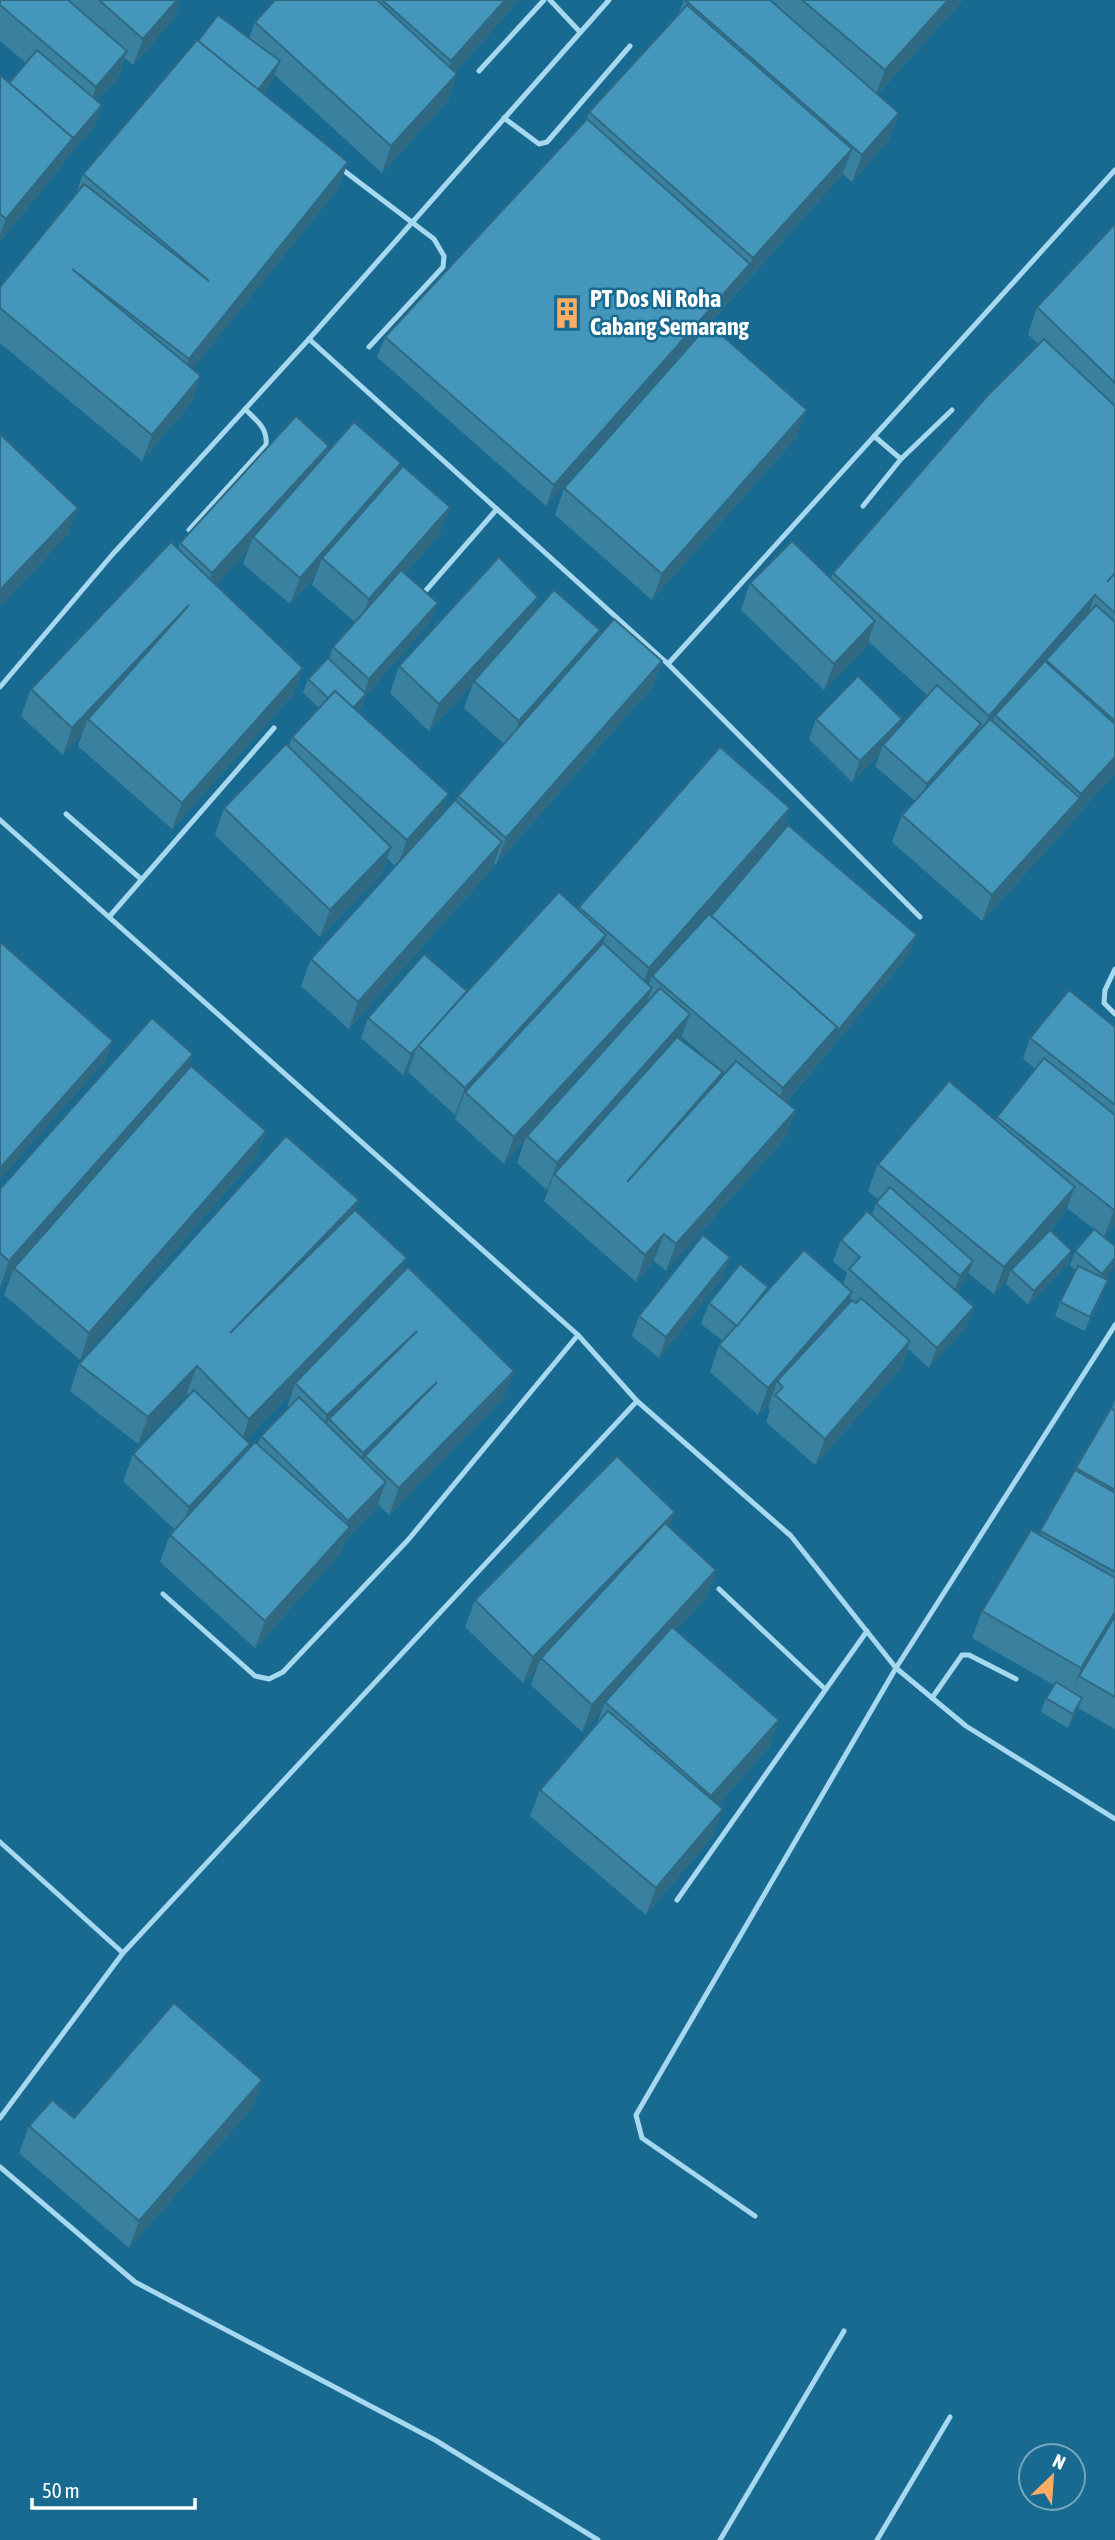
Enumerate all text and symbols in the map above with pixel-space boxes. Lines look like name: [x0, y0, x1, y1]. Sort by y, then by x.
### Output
place label: PT Dos Ni Roha Cabang Semarang: [590, 285, 750, 340]
building icon: PT Dos Ni Roha Cabang Semarang: [550, 296, 584, 330]
north arrow: [1017, 2442, 1087, 2512]
text: N: [1049, 2449, 1069, 2474]
scale bar: [32, 2466, 194, 2510]
text: 50 m: [42, 2478, 80, 2502]

